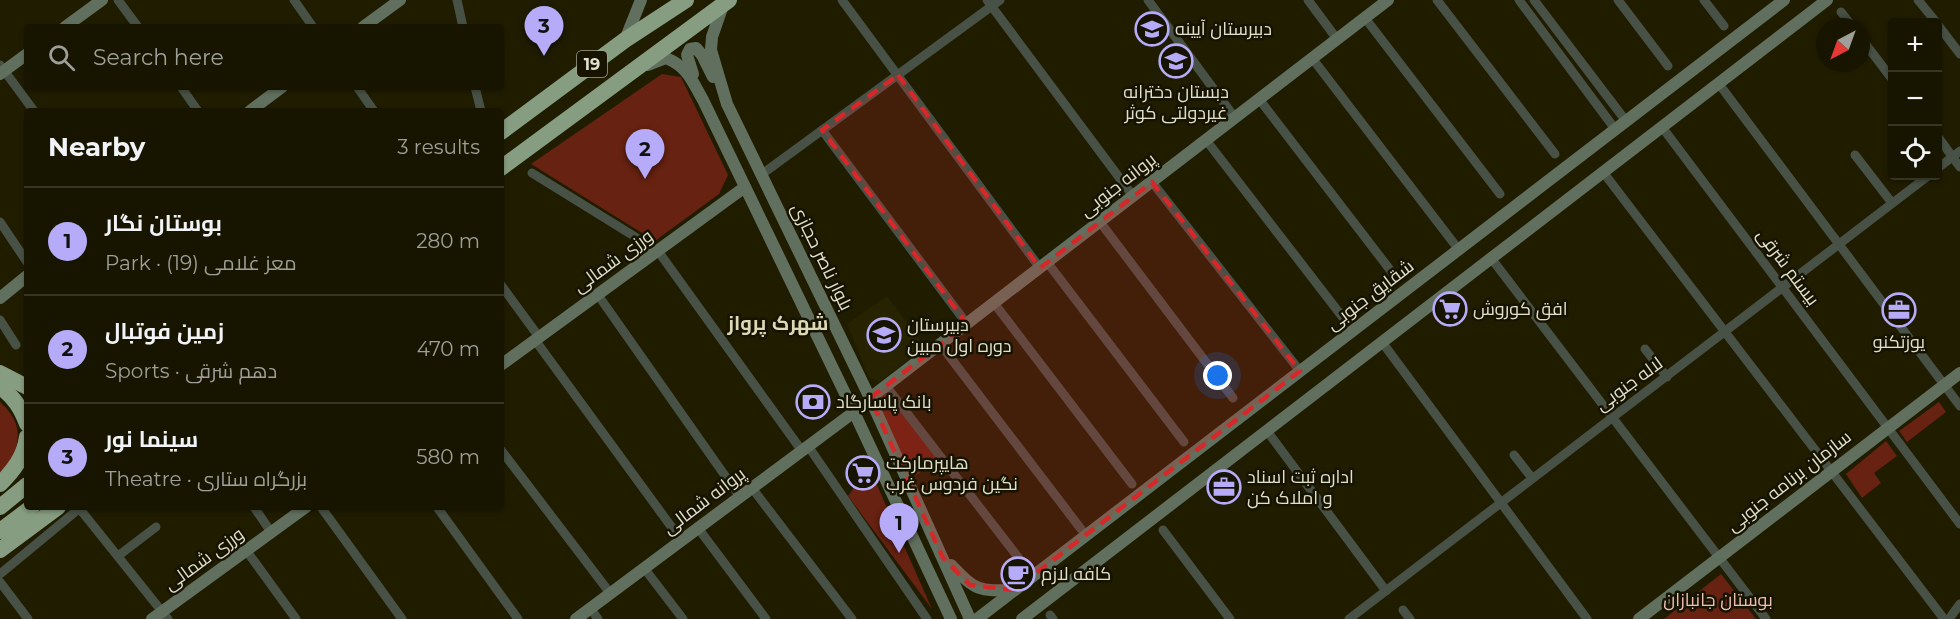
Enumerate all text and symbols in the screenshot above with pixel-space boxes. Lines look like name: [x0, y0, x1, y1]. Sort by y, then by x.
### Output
pin: 3: [524, 7, 564, 56]
school or university icon: دبیرستان آیینه: [1134, 11, 1170, 47]
place label: دبیرستان آیینه: [1175, 18, 1272, 40]
north arrow: [1816, 18, 1870, 72]
map controls: [1888, 18, 1942, 180]
button: +: [1888, 18, 1942, 72]
search box: [24, 24, 504, 90]
icon: search: [45, 41, 78, 74]
school or university icon: دبستان دخترانه غیردولتی کوثر: [1158, 43, 1194, 79]
text: Search here: [93, 44, 224, 71]
road number: 19: [577, 51, 607, 77]
button: −: [1888, 72, 1942, 126]
place label: دبستان دخترانه غیردولتی کوثر: [1123, 81, 1229, 124]
button: locate: [1888, 126, 1942, 180]
pin: 2: [626, 130, 664, 179]
text: Nearby: [48, 131, 145, 163]
text: 3 results: [397, 135, 480, 159]
street label: پروانه جنوبی: [1075, 148, 1161, 223]
street label: بلوار ناصر حجازی: [787, 200, 857, 314]
text: بوستان نگار: [105, 210, 222, 237]
street label: بیستم شرقی: [1751, 224, 1824, 310]
street label: ورزی شمالی: [569, 225, 657, 297]
text: 1: [64, 229, 71, 253]
text: 280 m: [416, 229, 480, 253]
text: Park · معز غلامی (19): [105, 251, 297, 275]
street label: شقایق جنوبی: [1322, 255, 1419, 336]
supermarket icon: افق کوروش: [1432, 291, 1468, 327]
office icon: یوزتکنو: [1881, 292, 1917, 328]
place label: افق کوروش: [1473, 298, 1568, 321]
district label: شهرک پرواز: [727, 311, 829, 337]
place label: دبیرستان دوره اول مبین: [907, 314, 1012, 357]
school or university icon: دبیرستان دوره اول مبین: [866, 317, 902, 353]
text: زمین فوتبال: [105, 318, 224, 345]
place label: یوزتکنو: [1873, 331, 1925, 353]
text: 2: [62, 337, 73, 361]
text: 470 m: [417, 337, 480, 361]
street label: لاله جنوبی: [1591, 352, 1667, 416]
text: Sports · دهم شرقی: [105, 359, 277, 383]
your location: [1203, 361, 1232, 390]
bank icon: بانک پاسارگاد: [795, 384, 831, 420]
place label: بانک پاسارگاد: [836, 391, 932, 414]
text: سینما نور: [105, 426, 198, 453]
street label: سازمان برنامه جنوبی: [1722, 426, 1856, 536]
text: 3: [62, 445, 73, 469]
text: 580 m: [416, 445, 480, 469]
place label: هایپرمارکت نگین فردوس غرب: [886, 452, 1018, 495]
supermarket icon: هایپرمارکت نگین فردوس غرب: [845, 455, 881, 491]
street label: پروانه شمالی: [658, 463, 751, 540]
place label: اداره ثبت اسناد و املاک کن: [1247, 466, 1354, 509]
text: Theatre · بزرگراه ستاری: [105, 467, 307, 491]
office icon: اداره ثبت اسناد و املاک کن: [1206, 469, 1242, 505]
pin: 1: [880, 504, 918, 553]
street label: ورزی شمالی: [160, 523, 248, 595]
cafe icon: کافه لازم: [1000, 556, 1036, 592]
place label: کافه لازم: [1041, 563, 1111, 586]
park label: بوستان جانبازان: [1663, 589, 1773, 611]

